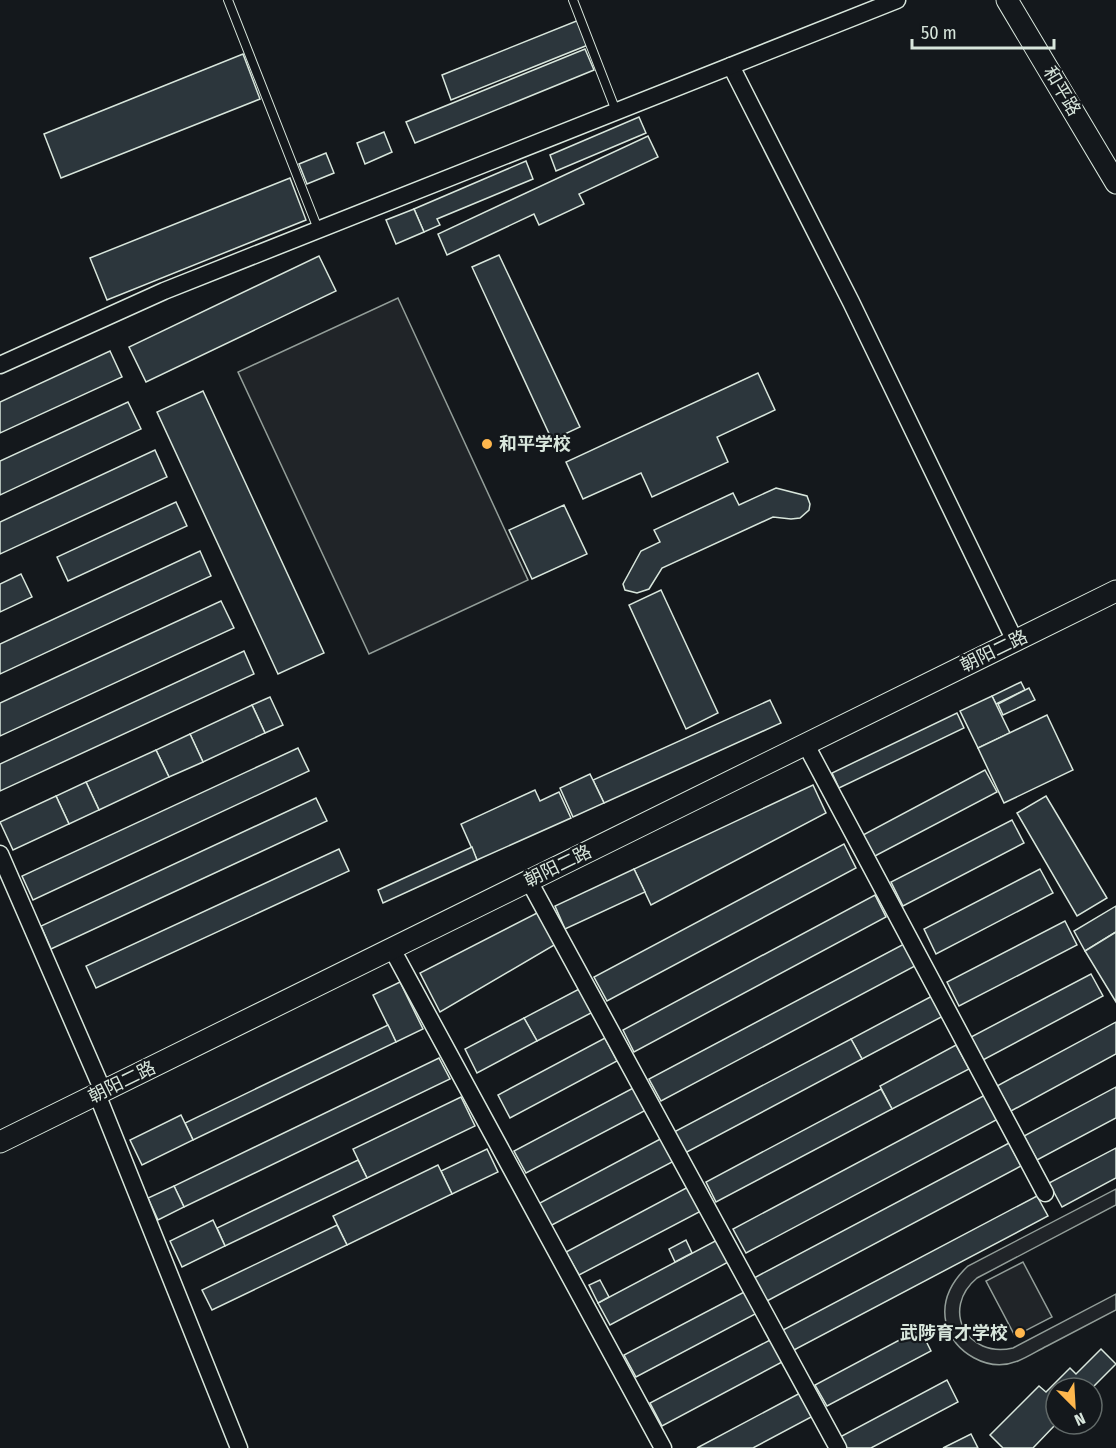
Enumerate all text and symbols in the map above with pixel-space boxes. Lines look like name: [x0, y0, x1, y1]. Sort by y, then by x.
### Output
scale bar: [912, 12, 1054, 50]
text: 50 m: [921, 22, 957, 44]
street label: 和平路: [1039, 62, 1085, 120]
place label: 和平学校: [499, 433, 571, 455]
marker: 和平学校: [480, 437, 494, 451]
street label: 朝阳二路: [957, 625, 1031, 677]
street label: 朝阳二路: [521, 840, 595, 892]
street label: 朝阳二路: [85, 1056, 159, 1108]
place label: 武陟育才学校: [900, 1322, 1008, 1344]
marker: 武陟育才学校: [1013, 1326, 1027, 1340]
north arrow: [1044, 1376, 1104, 1436]
text: N: [1072, 1409, 1088, 1430]

